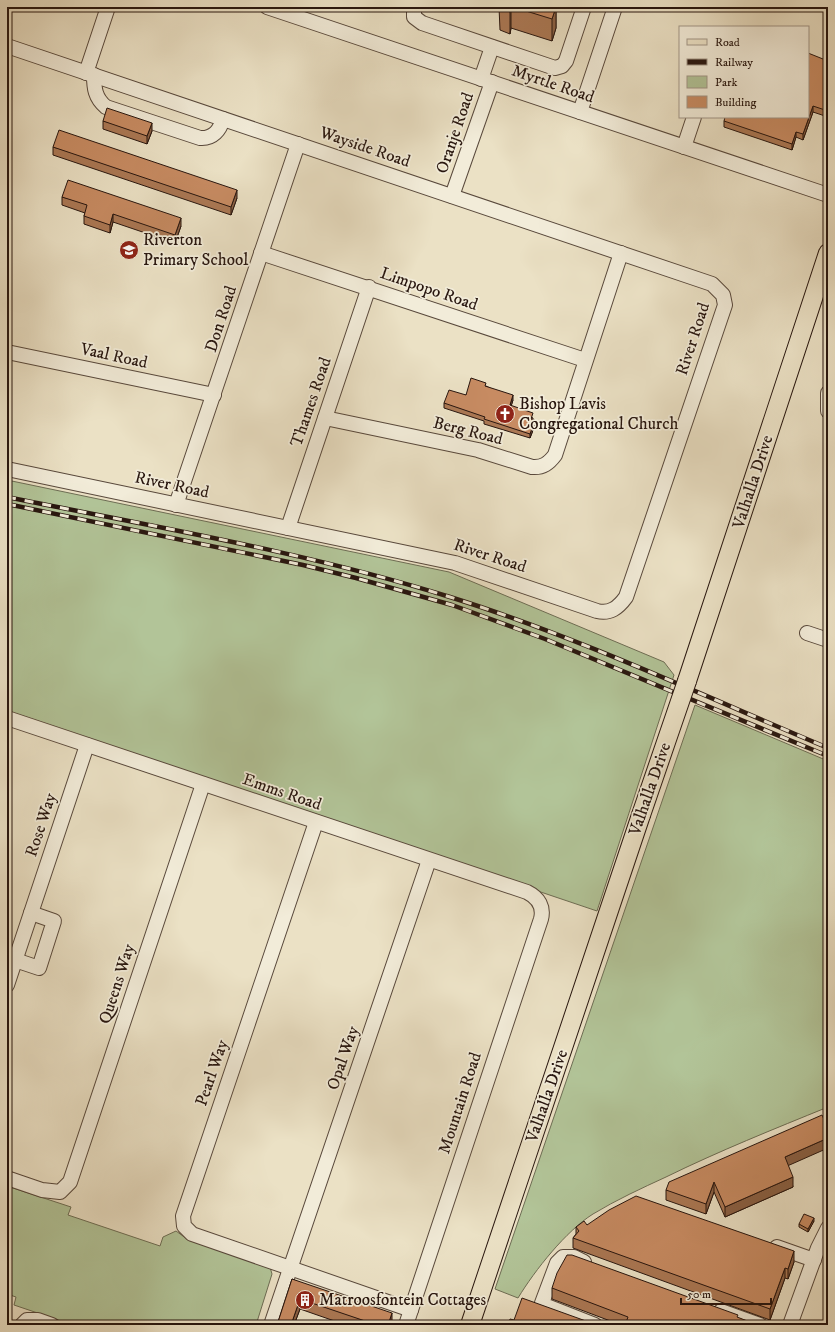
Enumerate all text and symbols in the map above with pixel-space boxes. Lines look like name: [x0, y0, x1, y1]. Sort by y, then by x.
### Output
legend: [679, 26, 809, 118]
text: Road: [715, 35, 740, 50]
text: Railway: [715, 55, 753, 70]
street label: Myrtle Road: [509, 60, 598, 109]
text: Park: [715, 75, 737, 90]
street label: Oranje Road: [431, 89, 479, 177]
text: Building: [715, 95, 756, 110]
street label: Wayside Road: [316, 121, 414, 173]
place label: Riverton Primary School: [143, 229, 248, 271]
school or university icon: Riverton Primary School: [118, 239, 140, 261]
street label: Limpopo Road: [377, 262, 481, 316]
street label: Don Road: [200, 282, 242, 355]
street label: River Road: [671, 299, 715, 378]
street label: Vaal Road: [77, 338, 150, 374]
street label: Thames Road: [285, 354, 337, 450]
place label: Bishop Lavis Congregational Church: [519, 393, 678, 435]
church icon: Bishop Lavis Congregational Church: [494, 403, 516, 425]
street label: Berg Road: [431, 412, 506, 450]
street label: Valhalla Drive: [727, 432, 778, 533]
street label: River Road: [133, 466, 212, 504]
street label: River Road: [451, 534, 530, 578]
street label: Valhalla Drive: [623, 740, 676, 839]
street label: Emms Road: [240, 768, 325, 816]
street label: Rose Way: [20, 790, 62, 860]
street label: Queens Way: [94, 940, 141, 1027]
street label: Opal Way: [322, 1022, 364, 1093]
street label: Pearl Way: [190, 1036, 234, 1109]
street label: Valhalla Drive: [520, 1047, 573, 1146]
street label: Mountain Road: [433, 1049, 487, 1156]
scale bar: [681, 1280, 771, 1306]
text: 50 m: [687, 1287, 711, 1302]
building icon: Matroosfontein Cottages: [294, 1289, 316, 1311]
place label: Matroosfontein Cottages: [319, 1289, 487, 1311]

